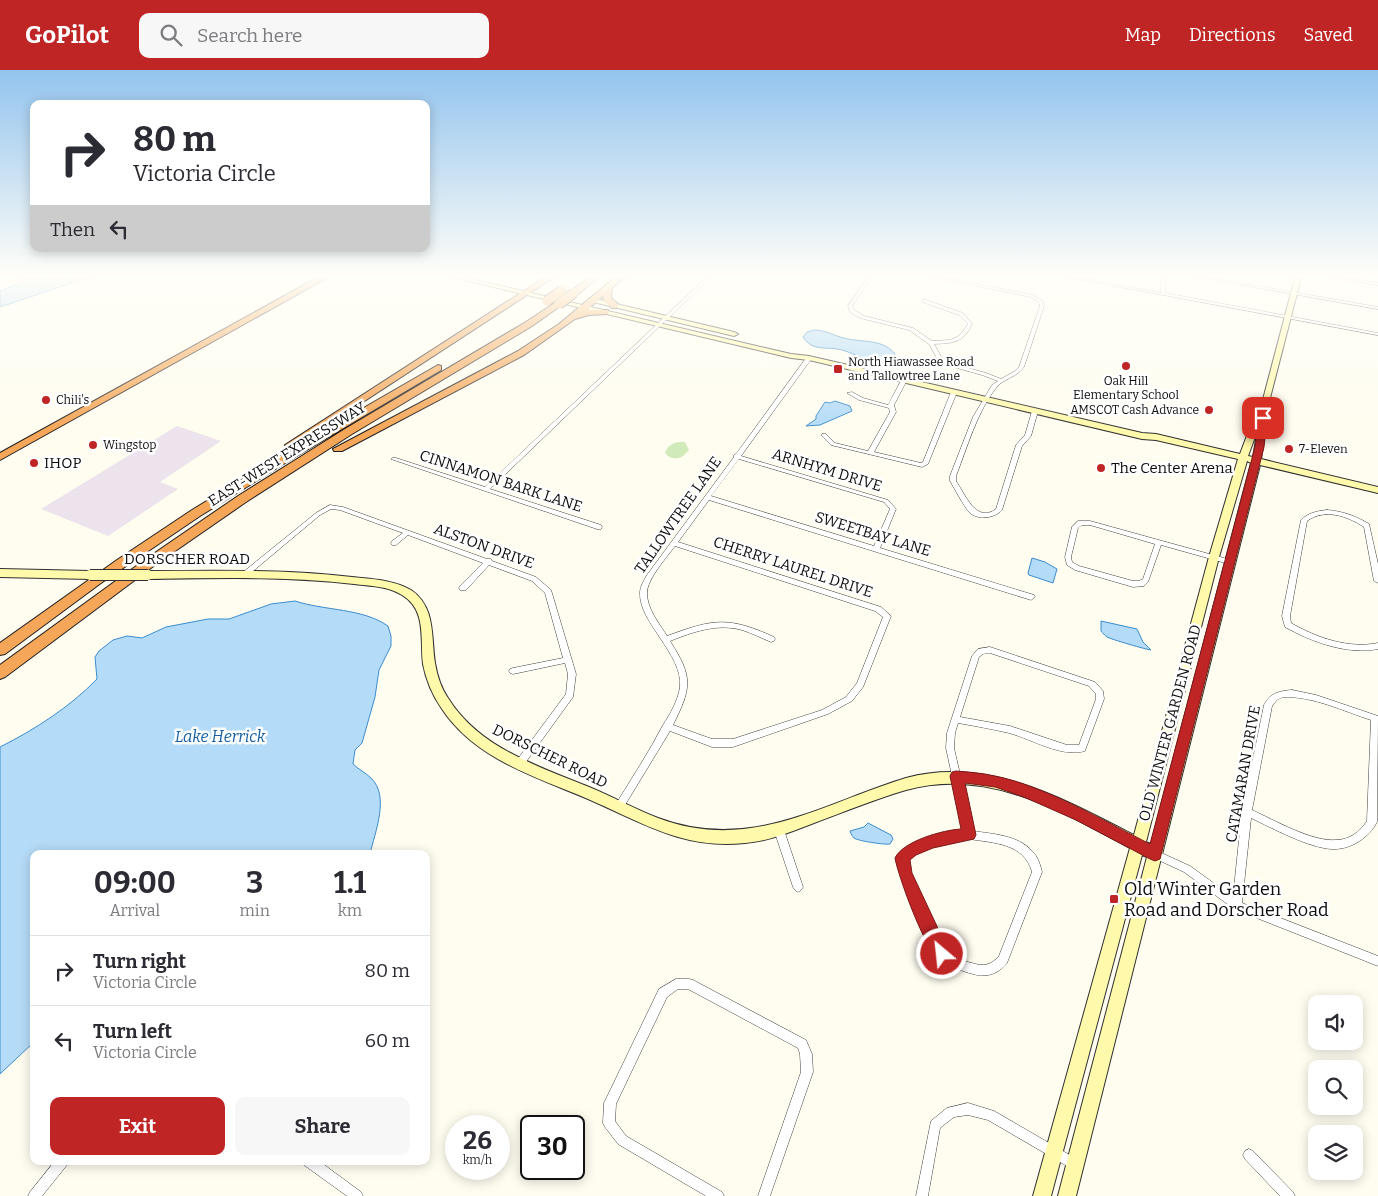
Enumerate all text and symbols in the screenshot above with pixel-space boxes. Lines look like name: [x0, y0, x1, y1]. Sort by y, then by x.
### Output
search box: [139, 13, 489, 58]
text: GoPilot: [25, 21, 109, 49]
icon: search: [157, 21, 185, 49]
text: Search here: [197, 24, 303, 47]
text: Map: [1125, 24, 1161, 46]
text: Directions: [1189, 24, 1276, 46]
text: Saved: [1304, 24, 1353, 46]
text: 80 m: [133, 118, 216, 160]
icon: right: [50, 120, 115, 185]
text: Victoria Circle: [133, 160, 276, 187]
icon: left: [105, 215, 133, 243]
text: Then: [50, 218, 95, 241]
place label: North Hiawassee Road and Tallowtree Lane: [848, 355, 974, 383]
marker: Oak Hill Elementary School: [1120, 360, 1132, 372]
marker: North Hiawassee Road and Tallowtree Lane: [832, 363, 844, 375]
place label: Oak Hill Elementary School: [1073, 374, 1179, 402]
place label: Chili's: [56, 393, 89, 407]
marker: Chili's: [40, 394, 52, 406]
pin: [1242, 397, 1284, 439]
street label: EAST-WEST EXPRESSWAY: [205, 398, 370, 510]
place label: AMSCOT Cash Advance: [1070, 403, 1199, 417]
marker: AMSCOT Cash Advance: [1203, 404, 1215, 416]
icon: arrive: [1249, 404, 1277, 432]
place label: Wingstop: [103, 438, 156, 452]
marker: Wingstop: [87, 439, 99, 451]
place label: 7-Eleven: [1299, 442, 1348, 456]
marker: 7-Eleven: [1283, 443, 1295, 455]
street label: ARNHYM DRIVE: [770, 445, 884, 495]
street label: CINNAMON BARK LANE: [417, 446, 585, 516]
street label: TALLOWTREE LANE: [631, 453, 725, 577]
place label: IHOP: [44, 454, 81, 472]
marker: IHOP: [28, 457, 40, 469]
place label: The Center Arena: [1111, 459, 1233, 477]
marker: The Center Arena: [1095, 462, 1107, 474]
street label: SWEETBAY LANE: [813, 508, 933, 560]
street label: ALSTON DRIVE: [431, 519, 537, 573]
street label: CHERRY LAUREL DRIVE: [711, 533, 875, 601]
street label: DORSCHER ROAD: [124, 550, 250, 568]
street label: OLD WINTER GARDEN ROAD: [1135, 623, 1205, 823]
street label: CATAMARAN DRIVE: [1222, 704, 1264, 844]
street label: DORSCHER ROAD: [489, 720, 611, 792]
water label: Lake Herrick: [175, 727, 266, 746]
text: 09:00: [94, 865, 176, 901]
text: 3: [246, 865, 263, 901]
text: 1.1: [334, 865, 366, 901]
place label: Old Winter Garden Road and Dorscher Road: [1124, 878, 1329, 921]
marker: Old Winter Garden Road and Dorscher Road: [1108, 893, 1120, 905]
text: Arrival: [109, 901, 160, 920]
text: min: [240, 901, 270, 920]
text: km: [338, 901, 362, 920]
position arrow: [915, 927, 967, 979]
text: Turn right: [93, 950, 186, 973]
icon: right: [50, 957, 78, 985]
text: 80 m: [364, 959, 410, 982]
text: Victoria Circle: [93, 973, 197, 992]
map controls: [1308, 995, 1363, 1180]
button: sound: [1308, 995, 1363, 1050]
text: Turn left: [93, 1020, 172, 1043]
icon: left: [50, 1027, 78, 1055]
text: 60 m: [365, 1029, 410, 1052]
text: Victoria Circle: [93, 1043, 197, 1062]
button: search: [1308, 1060, 1363, 1115]
button: Exit: [50, 1097, 225, 1155]
button: Share: [235, 1097, 410, 1155]
speed limit sign: 30: [520, 1115, 585, 1180]
button: layers: [1308, 1125, 1363, 1180]
text: 26: [463, 1126, 492, 1156]
text: km/h: [463, 1153, 492, 1167]

